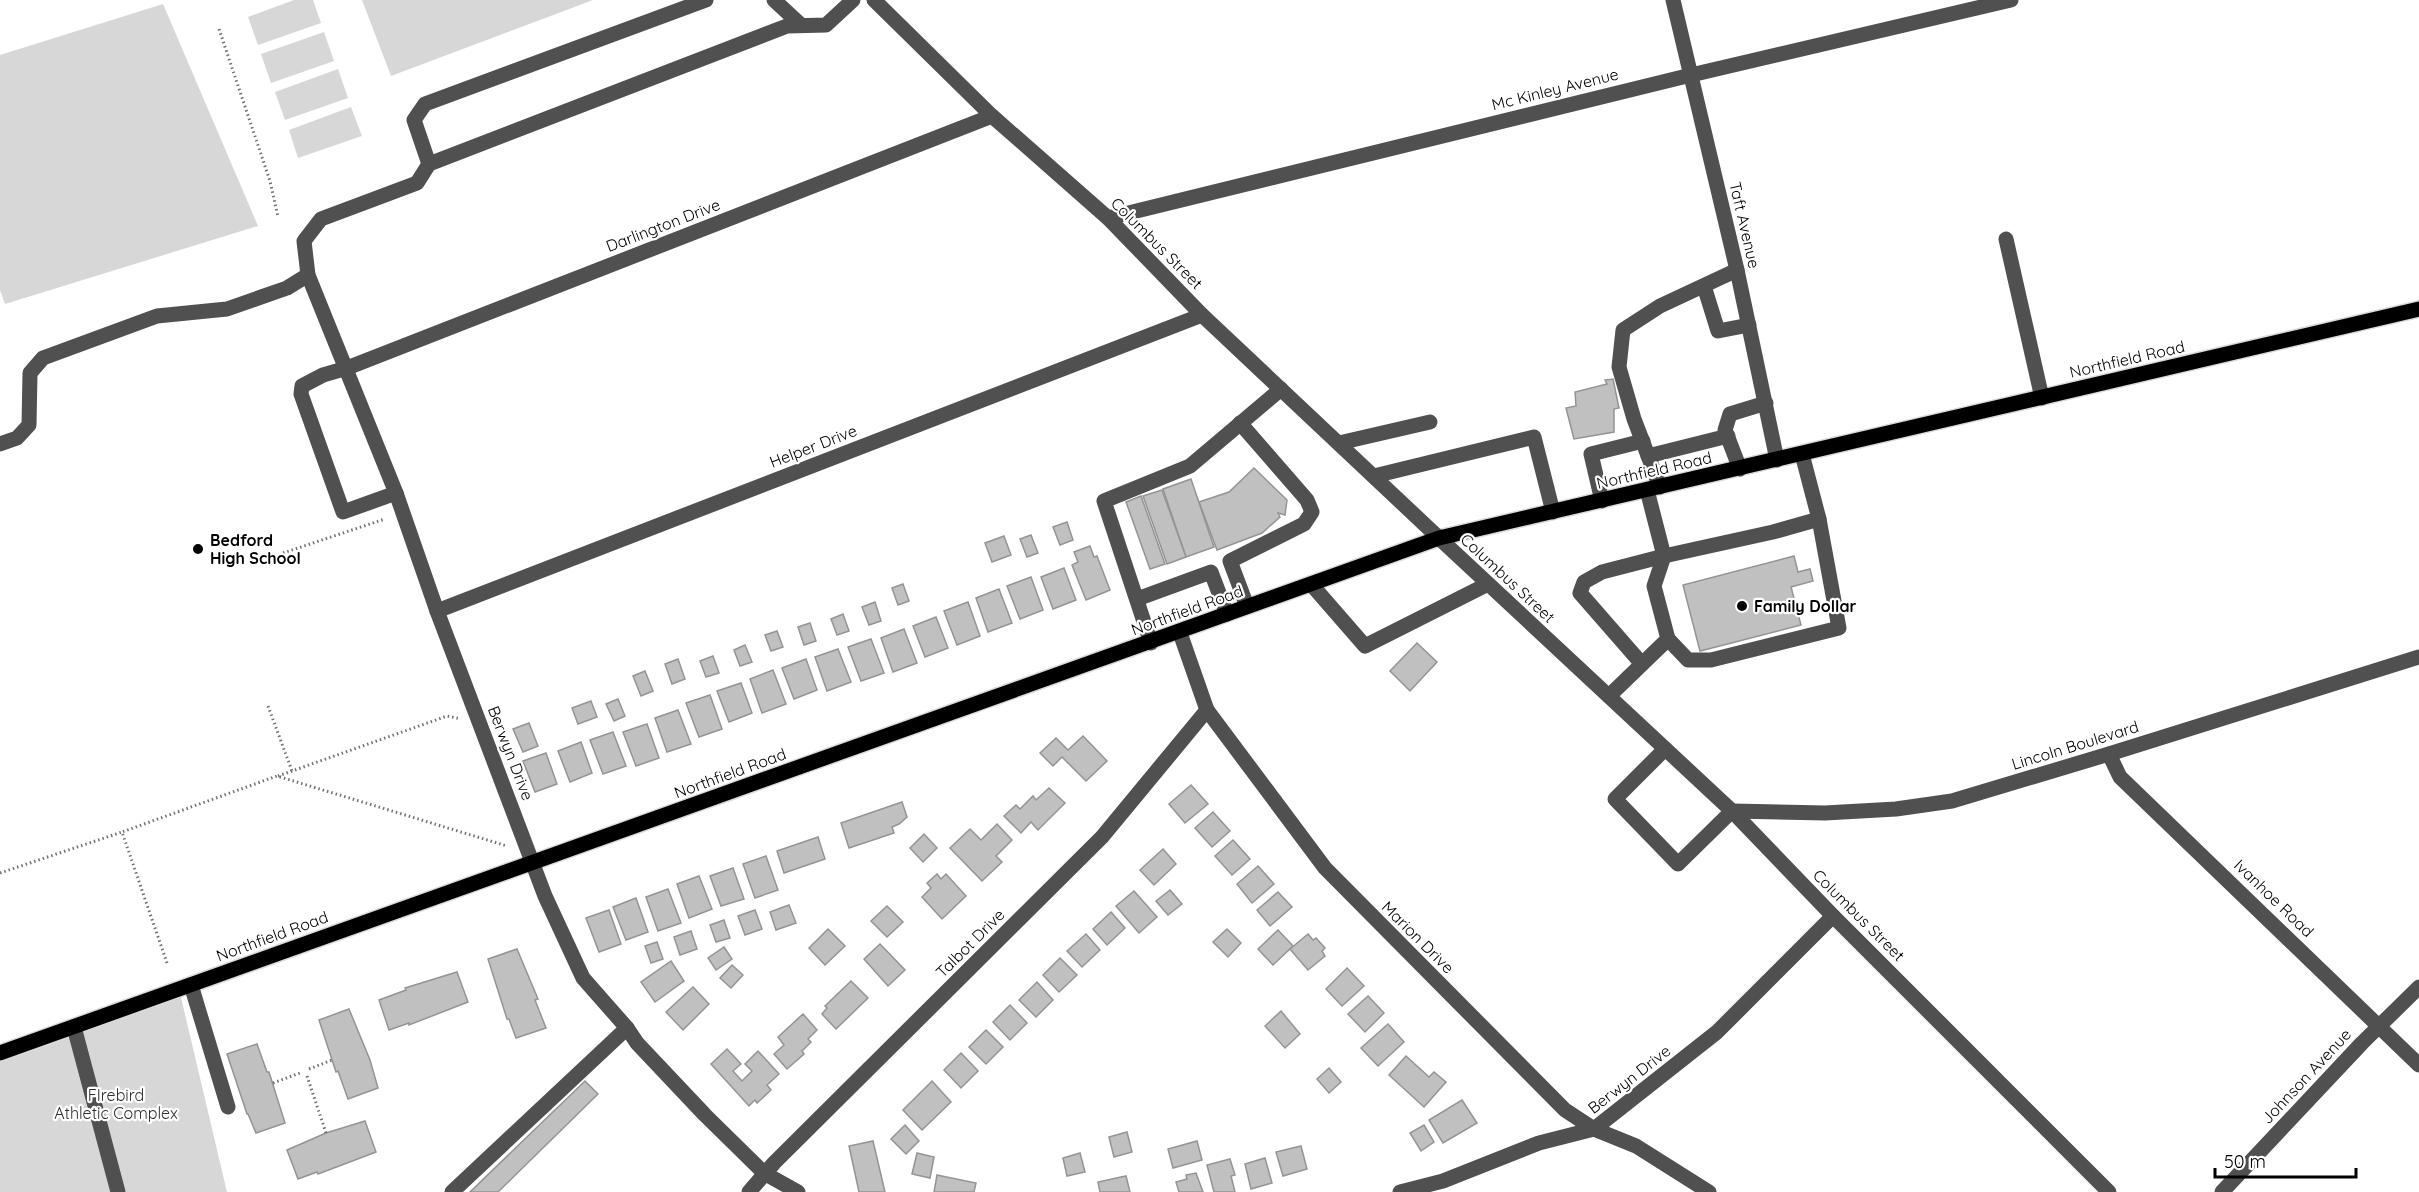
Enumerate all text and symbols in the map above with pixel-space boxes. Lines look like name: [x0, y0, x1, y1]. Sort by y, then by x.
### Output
street label: Mc Kinley Avenue: [1489, 64, 1621, 114]
street label: Taft Avenue: [1725, 180, 1765, 270]
street label: Columbus Street: [1107, 193, 1207, 293]
street label: Darlington Drive: [603, 194, 723, 256]
street label: Northfield Road: [2068, 336, 2186, 382]
street label: Helper Drive: [766, 420, 860, 472]
street label: Northfield Road: [1595, 447, 1713, 493]
street label: Columbus Street: [1457, 529, 1559, 627]
place label: Bedford High School: [210, 530, 301, 568]
marker: Bedford High School: [191, 542, 205, 556]
street label: Northfield Road: [1128, 581, 1246, 639]
place label: Family Dollar: [1754, 596, 1856, 616]
marker: Family Dollar: [1735, 599, 1749, 613]
street label: Berwyn Drive: [484, 703, 538, 803]
street label: Lincoln Boulevard: [2009, 716, 2141, 774]
street label: Northfield Road: [671, 744, 789, 802]
street label: Ivanhoe Road: [2230, 855, 2318, 941]
street label: Columbus Street: [1809, 865, 1909, 965]
street label: Marion Drive: [1378, 897, 1458, 977]
street label: Talbot Drive: [931, 904, 1009, 982]
street label: Northfield Road: [213, 907, 331, 965]
street label: Johnson Avenue: [2257, 1024, 2355, 1128]
street label: Berwyn Drive: [1584, 1040, 1674, 1118]
park label: FIrebird Athletic Complex: [54, 1085, 178, 1123]
scale bar: [2215, 1141, 2356, 1179]
text: 50 m: [2224, 1150, 2266, 1173]

